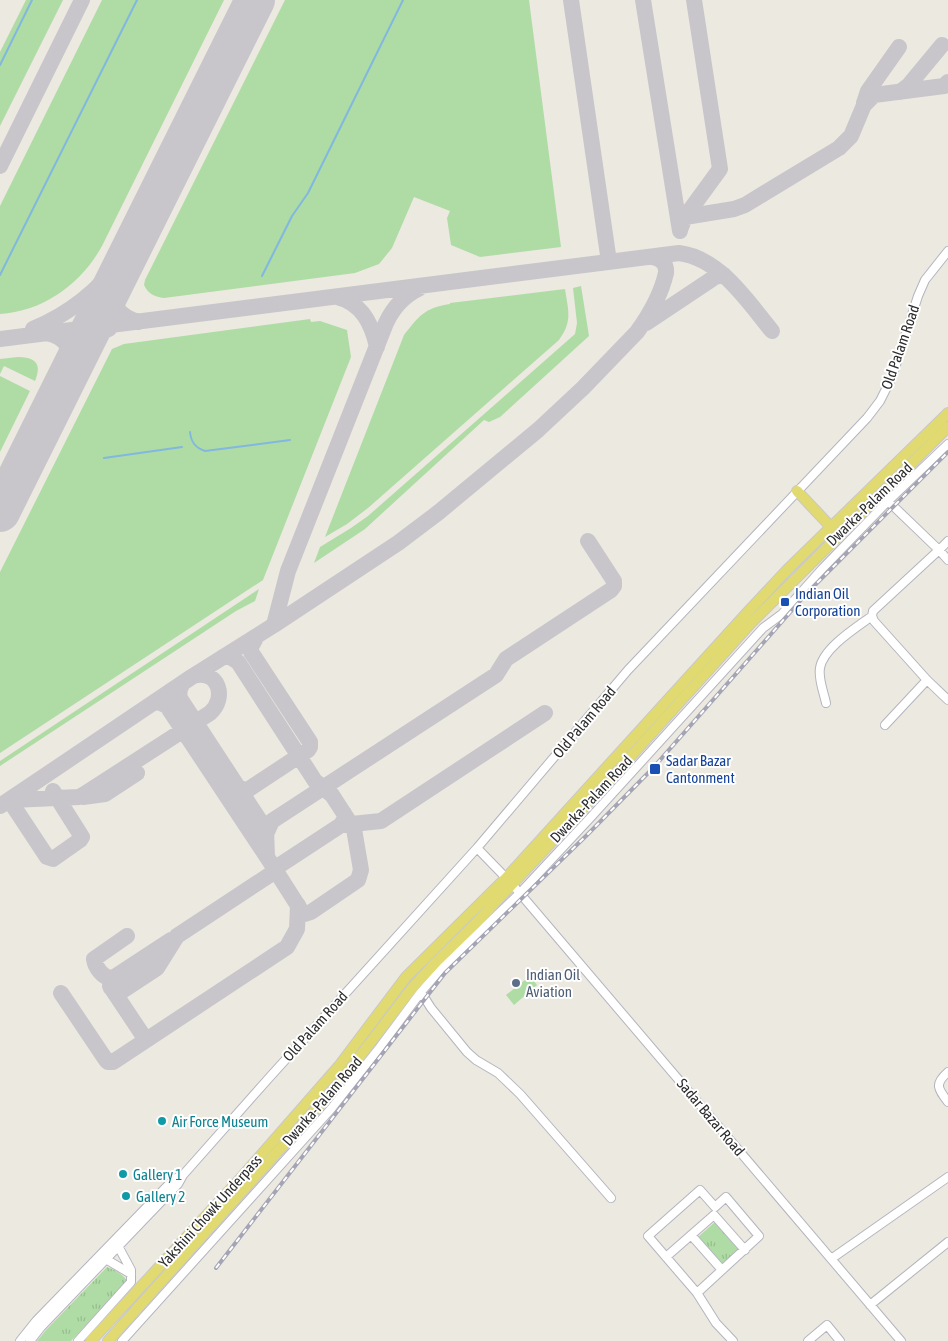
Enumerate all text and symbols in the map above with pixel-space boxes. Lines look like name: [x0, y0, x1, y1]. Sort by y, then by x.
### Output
street label: Old Palam Road: [878, 303, 922, 391]
street label: Dwarka-Palam Road: [823, 459, 915, 549]
place label: Indian Oil Corporation: [795, 585, 861, 619]
marker: Indian Oil Corporation: [779, 596, 791, 608]
street label: Old Palam Road: [549, 683, 619, 761]
street label: Dwarka-Palam Road: [546, 752, 636, 846]
place label: Sadar Bazar Cantonment: [666, 752, 735, 786]
marker: Sadar Bazar Cantonment: [648, 762, 662, 776]
place label: Indian Oil Aviation: [526, 966, 580, 1000]
marker: Indian Oil Aviation: [510, 977, 522, 989]
street label: Old Palam Road: [279, 988, 351, 1064]
street label: Dwarka-Palam Road: [279, 1053, 365, 1149]
street label: Sadar Bazar Road: [674, 1075, 748, 1159]
place label: Air Force Museum: [172, 1113, 268, 1130]
marker: Air Force Museum: [156, 1115, 168, 1127]
street label: Yakshini Chowk Underpass: [155, 1151, 265, 1271]
place label: Gallery 1: [133, 1166, 182, 1183]
marker: Gallery 1: [117, 1168, 129, 1180]
place label: Gallery 2: [136, 1188, 185, 1205]
marker: Gallery 2: [120, 1190, 132, 1202]

